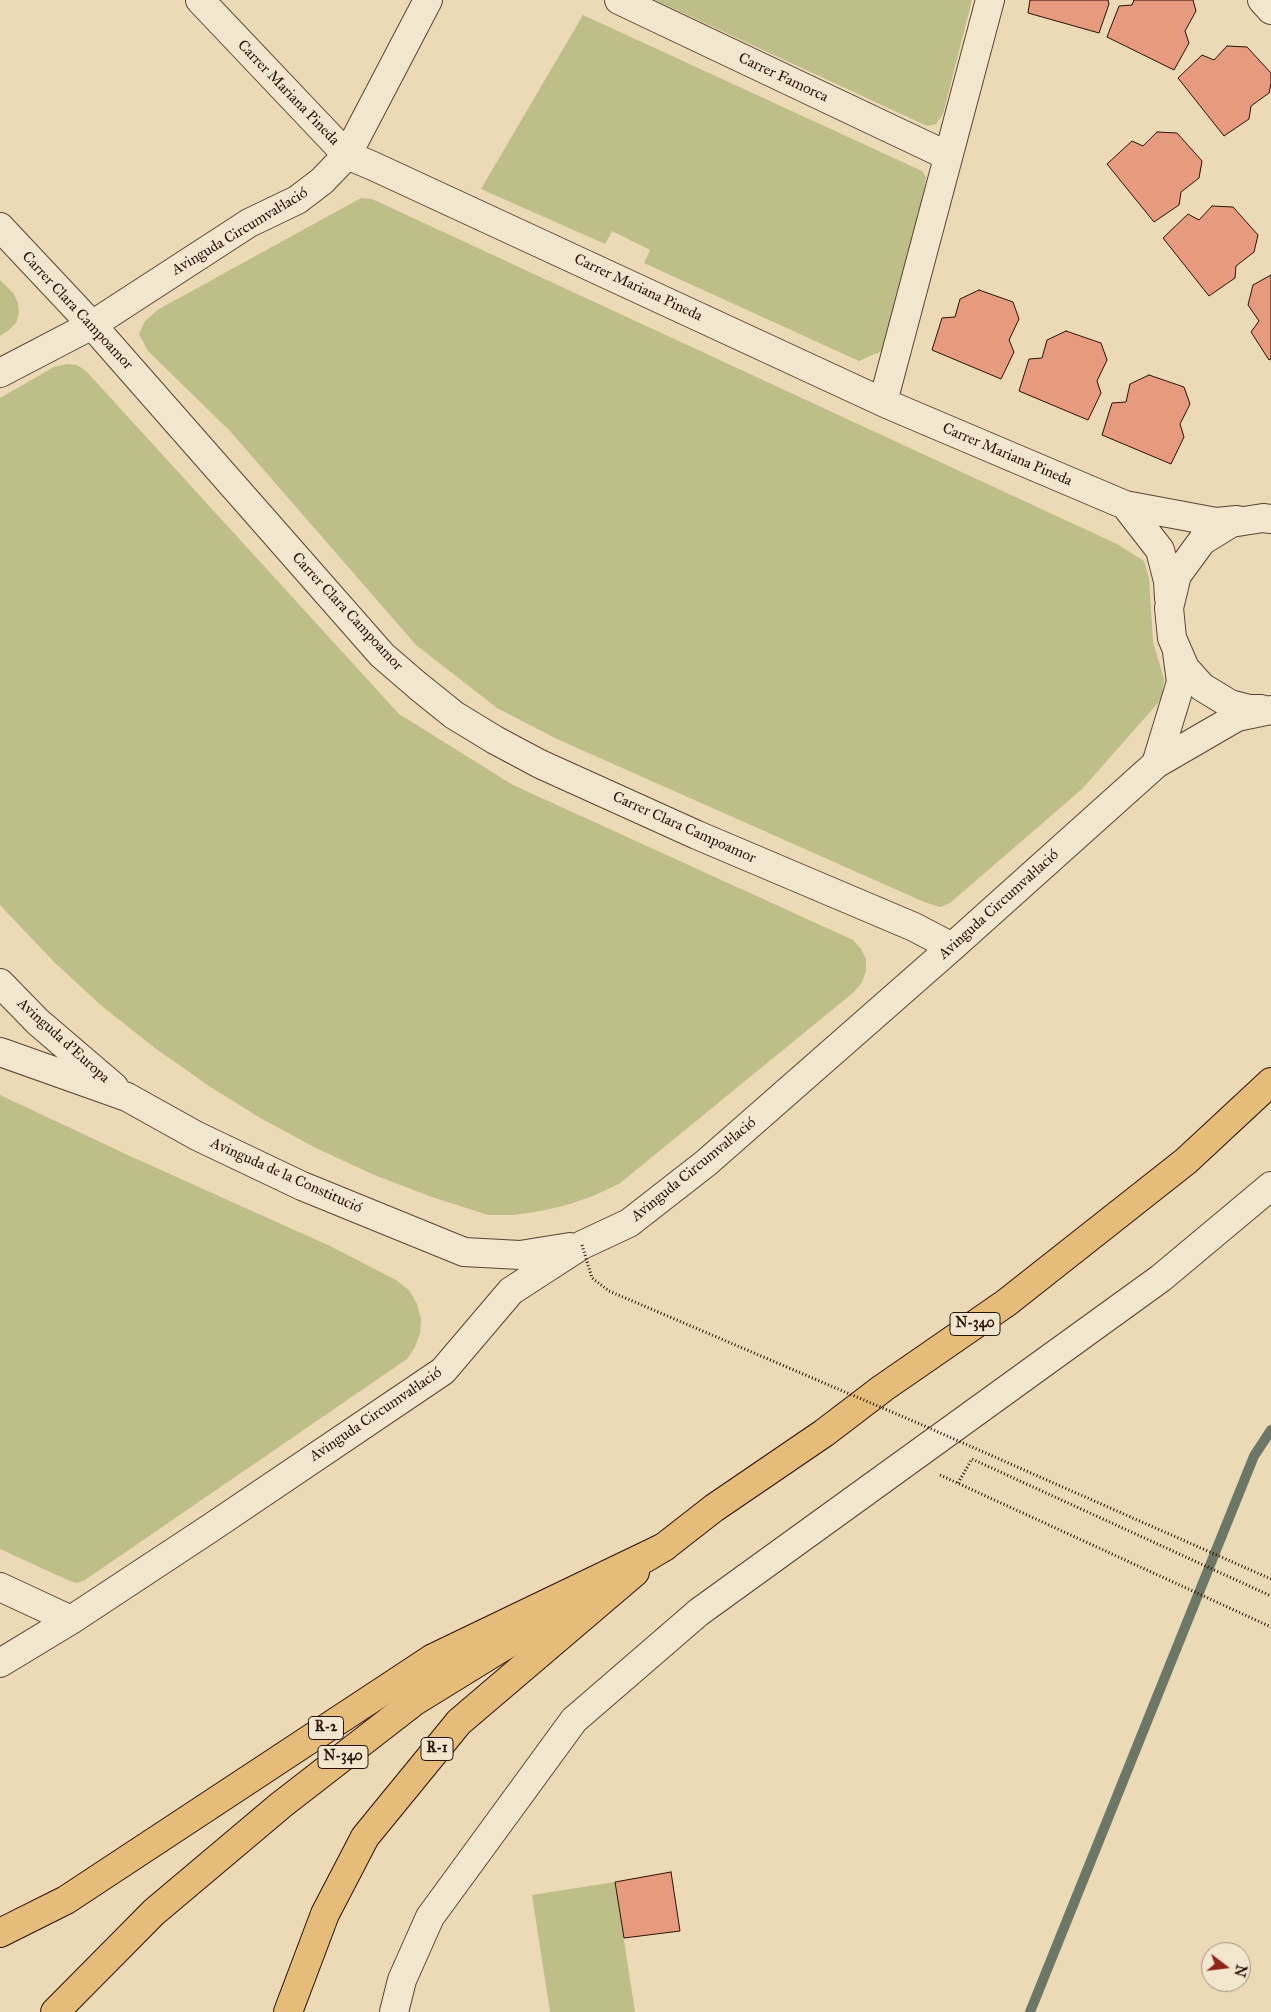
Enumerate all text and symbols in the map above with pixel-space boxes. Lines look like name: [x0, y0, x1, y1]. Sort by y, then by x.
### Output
street label: Carrer Mariana Pineda: [233, 37, 343, 149]
street label: Carrer Famorca: [735, 49, 831, 107]
street label: Avinguda Circumval·lació: [169, 184, 311, 280]
street label: Carrer Clara Campoamor: [18, 248, 136, 374]
street label: Carrer Mariana Pineda: [571, 250, 705, 326]
street label: Carrer Mariana Pineda: [939, 419, 1075, 491]
street label: Carrer Clara Campoamor: [288, 549, 406, 675]
street label: Carrer Clara Campoamor: [609, 788, 759, 868]
street label: Avinguda Circumval·lació: [935, 846, 1063, 964]
street label: Avinguda d'Europa: [13, 995, 113, 1087]
street label: Avinguda Circumval·lació: [628, 1114, 760, 1226]
street label: Avinguda de la Constitució: [207, 1134, 365, 1218]
road number: N-340: [950, 1312, 1000, 1336]
street label: Avinguda Circumval·lació: [306, 1364, 446, 1466]
road number: R-2: [308, 1716, 344, 1740]
road number: R-1: [421, 1738, 453, 1760]
road number: N-340: [318, 1745, 368, 1768]
north arrow: [1201, 1942, 1251, 1992]
text: N: [1230, 1963, 1250, 1979]

